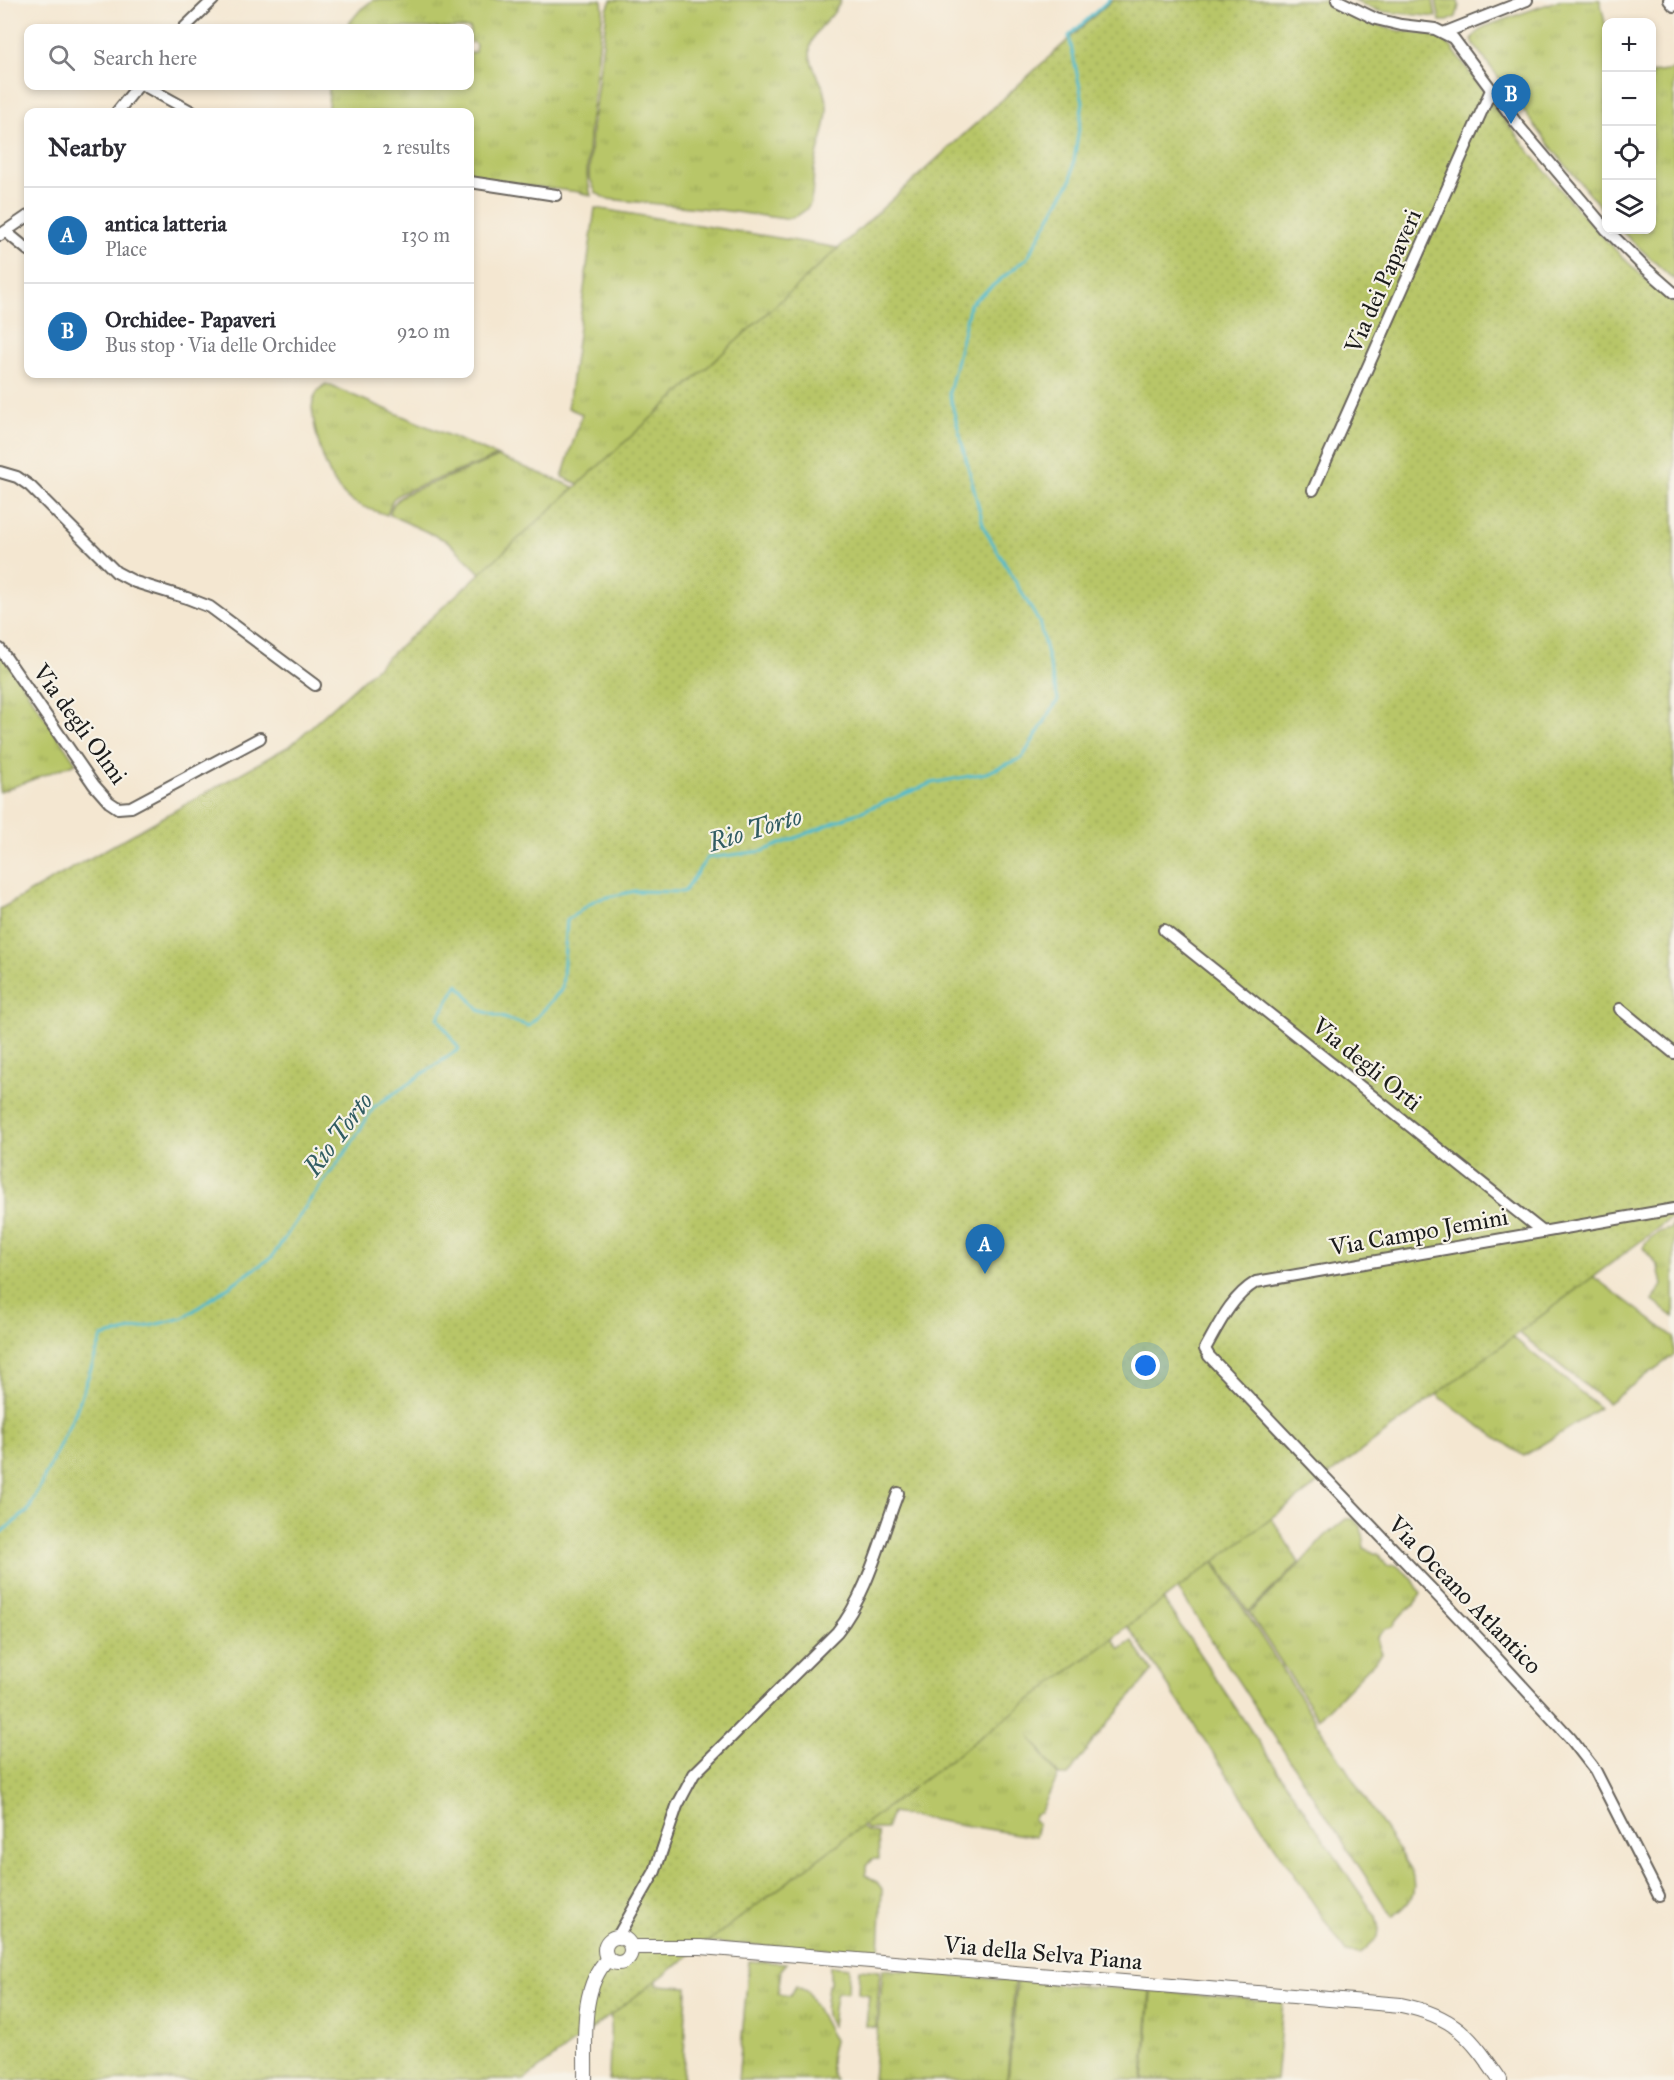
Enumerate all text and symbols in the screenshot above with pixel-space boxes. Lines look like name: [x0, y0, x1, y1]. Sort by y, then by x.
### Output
map controls: [1602, 18, 1656, 234]
button: +: [1602, 18, 1656, 72]
search box: [24, 24, 474, 90]
icon: search: [45, 41, 78, 74]
text: Search here: [93, 44, 197, 71]
button: −: [1602, 72, 1656, 126]
pin: B: [1492, 74, 1530, 124]
button: locate: [1602, 126, 1656, 180]
text: Nearby: [48, 131, 126, 163]
text: 2 results: [382, 135, 450, 159]
button: layers: [1602, 180, 1656, 234]
street label: Via dei Papaveri: [1337, 204, 1428, 359]
text: antica latteria: [105, 210, 227, 237]
text: A: [61, 223, 74, 247]
text: 130 m: [401, 223, 450, 247]
text: Place: [105, 237, 147, 261]
text: Orchidee- Papaveri: [105, 306, 276, 333]
text: B: [61, 319, 74, 343]
text: 920 m: [397, 319, 450, 343]
text: Bus stop · Via delle Orchidee: [105, 333, 336, 357]
street label: Via degli Olmi: [26, 657, 134, 790]
water label: Rio Torto: [703, 800, 806, 859]
street label: Via degli Orti: [1305, 1010, 1428, 1118]
water label: Rio Torto: [296, 1086, 380, 1183]
street label: Via Campo Jemini: [1327, 1202, 1511, 1263]
pin: A: [966, 1224, 1004, 1274]
your location: [1131, 1351, 1160, 1380]
street label: Via Oceano Atlantico: [1381, 1509, 1548, 1681]
street label: Via della Selva Piana: [941, 1929, 1144, 1977]

